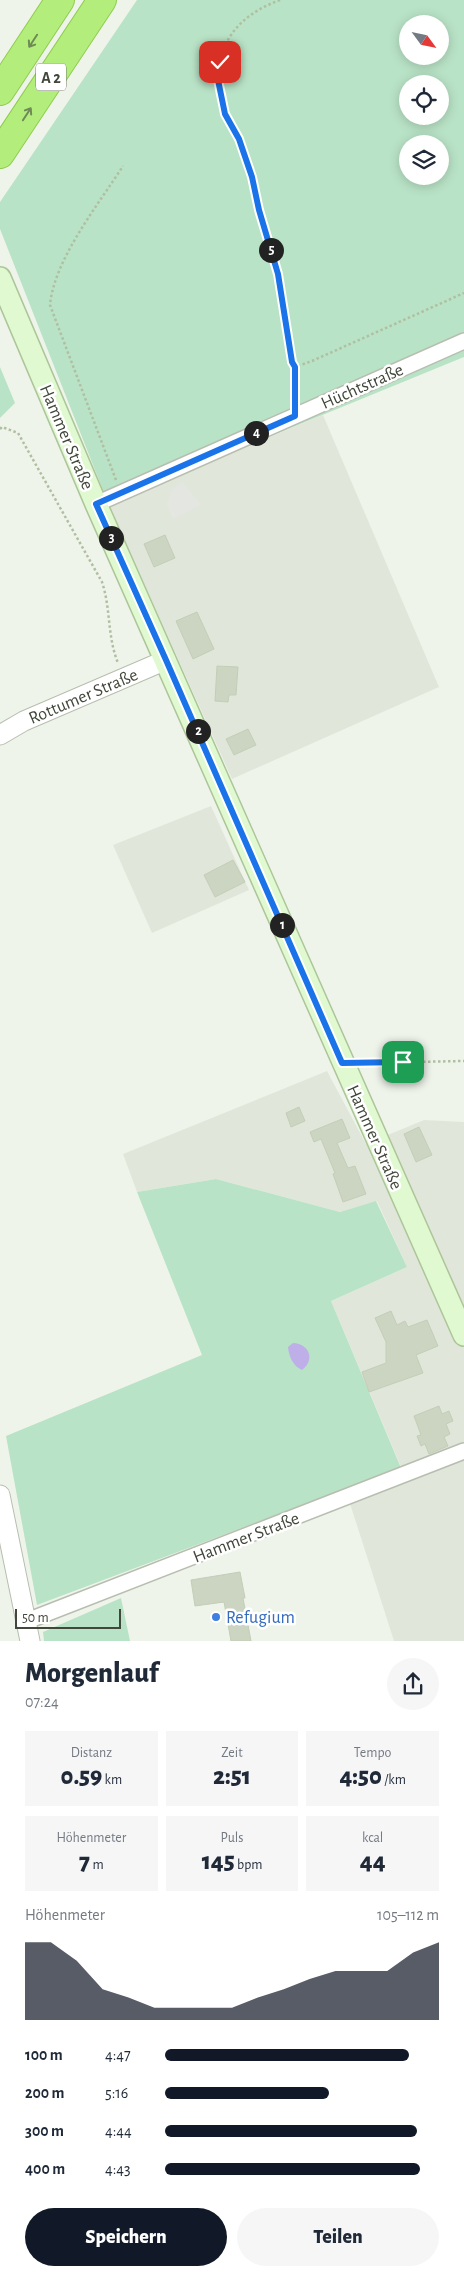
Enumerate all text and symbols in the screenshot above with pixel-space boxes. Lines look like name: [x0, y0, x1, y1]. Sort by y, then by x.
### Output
north arrow: [399, 15, 449, 65]
map controls: [399, 15, 449, 185]
one-way arrow: [28, 33, 38, 47]
pin: [199, 41, 241, 83]
icon: check: [206, 48, 234, 76]
road number: A 2: [36, 64, 66, 90]
button: locate: [399, 75, 449, 125]
one-way arrow: [22, 107, 32, 121]
button: layers: [399, 135, 449, 185]
pin: 5: [258, 238, 284, 262]
text: 5: [268, 243, 275, 257]
street label: Hüchtstraße: [319, 361, 406, 413]
street label: Hammer Straße: [36, 382, 96, 493]
pin: 4: [244, 420, 268, 446]
text: 4: [253, 426, 260, 440]
pin: 3: [98, 526, 124, 550]
text: 3: [108, 531, 115, 545]
street label: Rottumer Straße: [26, 666, 141, 728]
pin: 2: [186, 718, 210, 744]
text: 2: [195, 724, 202, 738]
pin: 1: [270, 912, 294, 938]
text: 1: [280, 918, 285, 932]
pin: [382, 1041, 424, 1083]
icon: arrive: [389, 1048, 417, 1076]
street label: Hammer Straße: [343, 1082, 405, 1192]
street label: Hammer Straße: [191, 1509, 302, 1566]
scale bar: [15, 1606, 121, 1629]
place label: Refugium: [226, 1609, 295, 1627]
text: 50 m: [22, 1611, 49, 1625]
marker: Refugium: [210, 1611, 222, 1623]
button: share: [387, 1658, 439, 1710]
text: Morgenlauf: [25, 1660, 158, 1688]
text: 07:24: [25, 1694, 59, 1710]
text: Distanz: [71, 1746, 112, 1760]
text: Zeit: [221, 1746, 243, 1760]
text: Tempo: [354, 1746, 391, 1760]
text: 0.59: [60, 1764, 102, 1789]
text: 2:51: [213, 1764, 251, 1789]
text: 4:50: [339, 1764, 382, 1789]
text: km: [102, 1773, 122, 1787]
text: /km: [382, 1773, 406, 1787]
text: Höhenmeter: [56, 1831, 126, 1845]
text: Puls: [221, 1831, 243, 1845]
text: kcal: [362, 1831, 383, 1845]
text: 7: [79, 1849, 90, 1874]
text: 145: [202, 1849, 235, 1874]
text: 44: [360, 1849, 386, 1874]
text: m: [90, 1858, 104, 1872]
text: bpm: [235, 1858, 262, 1872]
text: Höhenmeter: [25, 1907, 105, 1923]
text: 105–112 m: [377, 1907, 439, 1923]
text: 100 m: [25, 2047, 63, 2063]
text: 4:47: [105, 2047, 131, 2063]
text: 200 m: [25, 2085, 65, 2101]
text: 5:16: [105, 2085, 128, 2101]
text: 300 m: [25, 2123, 64, 2139]
text: 4:44: [105, 2123, 132, 2139]
text: 400 m: [25, 2161, 65, 2177]
text: 4:43: [105, 2161, 131, 2177]
button: Speichern: [25, 2208, 227, 2266]
button: Teilen: [237, 2208, 439, 2266]

